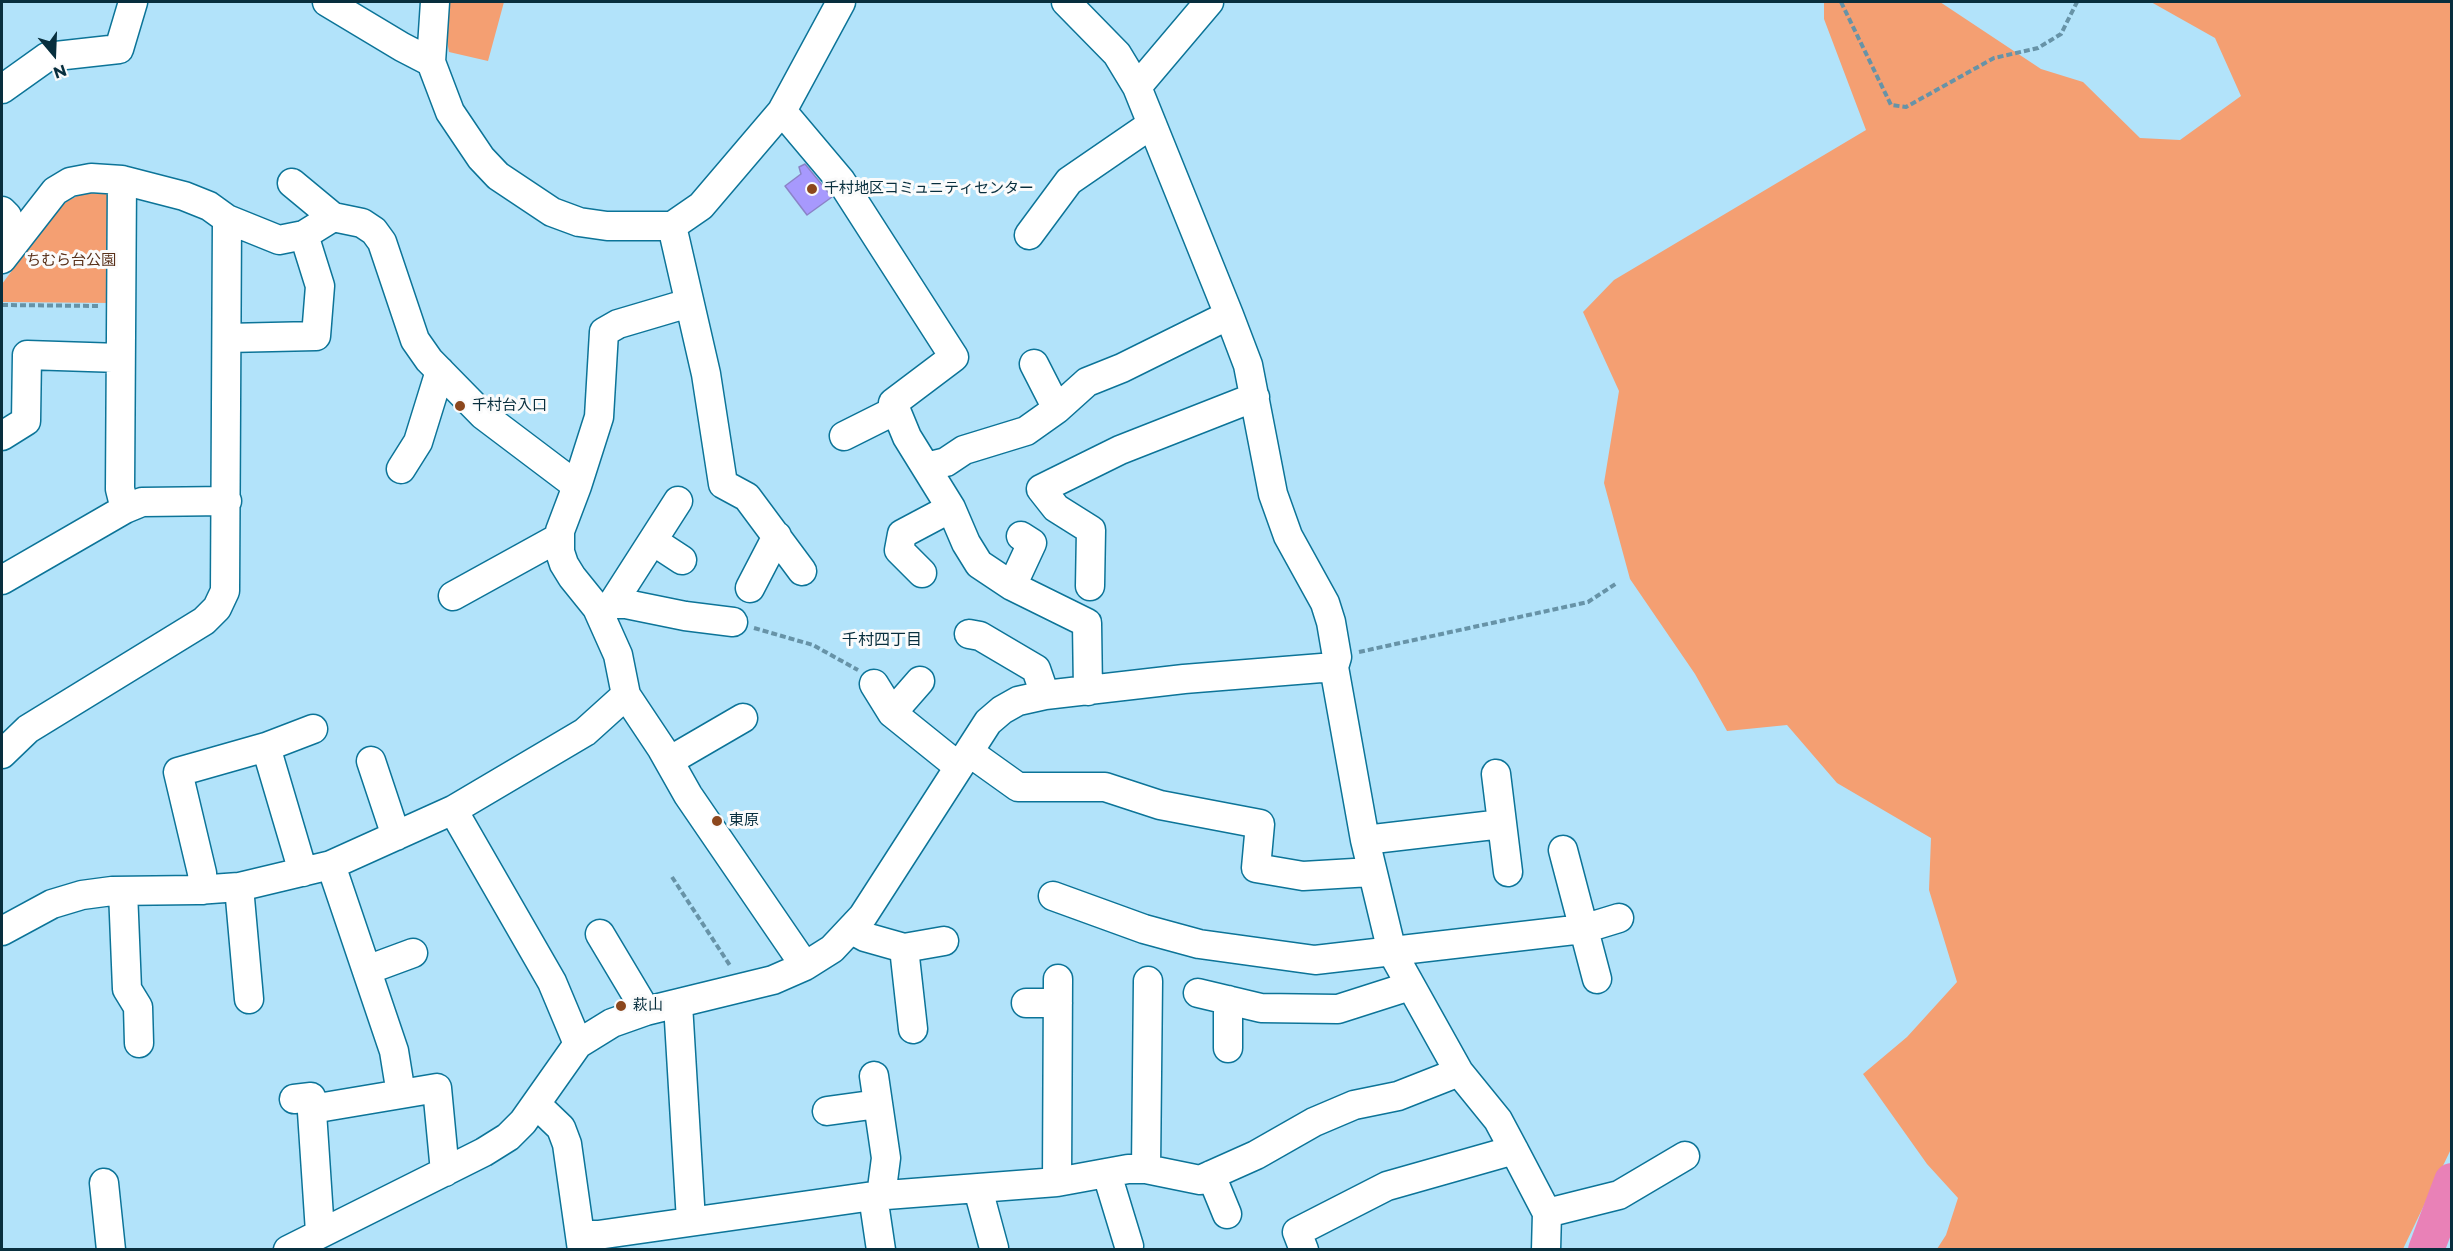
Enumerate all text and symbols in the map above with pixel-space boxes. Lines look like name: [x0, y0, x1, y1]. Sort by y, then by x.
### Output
north arrow: [24, 24, 84, 84]
text: N: [51, 60, 69, 83]
place label: 千村地区コミュニティセンター: [824, 180, 1034, 198]
marker: 千村地区コミュニティセンター: [805, 182, 819, 196]
park label: ちむら台公園: [26, 252, 116, 270]
place label: 千村台入口: [472, 397, 547, 415]
marker: 千村台入口: [453, 399, 467, 413]
district label: 千村四丁目: [842, 630, 922, 650]
place label: 東原: [729, 812, 759, 830]
marker: 東原: [710, 814, 724, 828]
place label: 萩山: [633, 997, 663, 1015]
marker: 萩山: [614, 999, 628, 1013]

